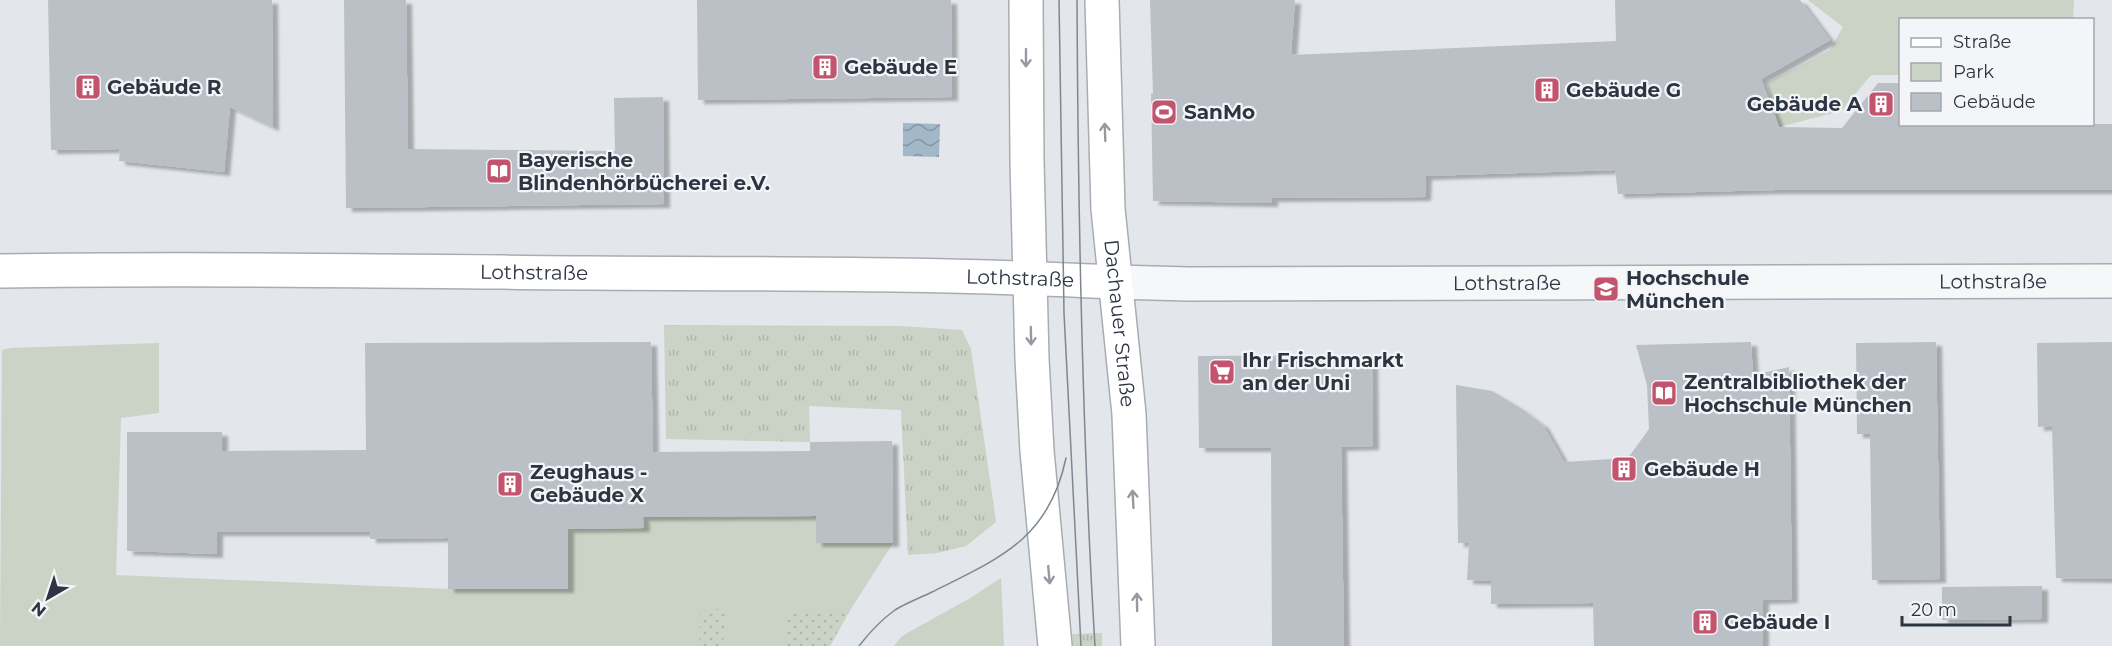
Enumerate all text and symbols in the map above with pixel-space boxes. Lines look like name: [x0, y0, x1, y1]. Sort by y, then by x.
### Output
legend: [1899, 18, 2094, 126]
text: Straße: [1953, 31, 2012, 53]
one-way arrow: [1020, 48, 1032, 68]
building icon: Gebäude E: [810, 52, 840, 82]
place label: Gebäude E: [844, 55, 957, 79]
text: Park: [1953, 61, 1994, 83]
building icon: Gebäude R: [73, 72, 103, 102]
place label: Gebäude R: [107, 75, 222, 99]
building icon: Gebäude G: [1532, 75, 1562, 105]
place label: Gebäude G: [1566, 78, 1681, 102]
building icon: Gebäude A: [1866, 89, 1896, 119]
text: Gebäude: [1953, 91, 2036, 113]
place label: Gebäude A: [1747, 92, 1863, 116]
sports icon: SanMo: [1149, 97, 1179, 127]
place label: SanMo: [1184, 100, 1255, 124]
one-way arrow: [1100, 123, 1111, 143]
place label: Bayerische Blindenhörbücherei e.V.: [518, 148, 770, 195]
library icon: Bayerische Blindenhörbücherei e.V.: [484, 156, 514, 186]
street label: Dachauer Straße: [1099, 238, 1140, 408]
street label: Lothstraße: [480, 260, 588, 285]
street label: Lothstraße: [966, 264, 1075, 292]
place label: Hochschule München: [1626, 266, 1749, 313]
street label: Lothstraße: [1939, 269, 2047, 294]
street label: Lothstraße: [1453, 271, 1561, 295]
school or university icon: Hochschule München: [1591, 274, 1621, 304]
one-way arrow: [1026, 326, 1037, 346]
place label: Ihr Frischmarkt an der Uni: [1242, 348, 1404, 395]
supermarket icon: Ihr Frischmarkt an der Uni: [1207, 357, 1237, 387]
place label: Zentralbibliothek der Hochschule München: [1684, 370, 1912, 417]
library icon: Zentralbibliothek der Hochschule München: [1649, 378, 1679, 408]
building icon: Gebäude H: [1609, 454, 1639, 484]
place label: Gebäude H: [1644, 457, 1760, 481]
place label: Zeughaus - Gebäude X: [530, 460, 648, 507]
building icon: Zeughaus - Gebäude X: [495, 469, 525, 499]
one-way arrow: [1128, 490, 1139, 510]
one-way arrow: [1044, 564, 1055, 584]
north arrow: [18, 568, 78, 628]
scale bar: [1902, 589, 2010, 627]
one-way arrow: [1131, 592, 1143, 612]
text: N: [28, 598, 50, 621]
text: 20 m: [1911, 599, 1957, 621]
building icon: Gebäude I: [1690, 607, 1720, 637]
place label: Gebäude I: [1724, 610, 1830, 634]

